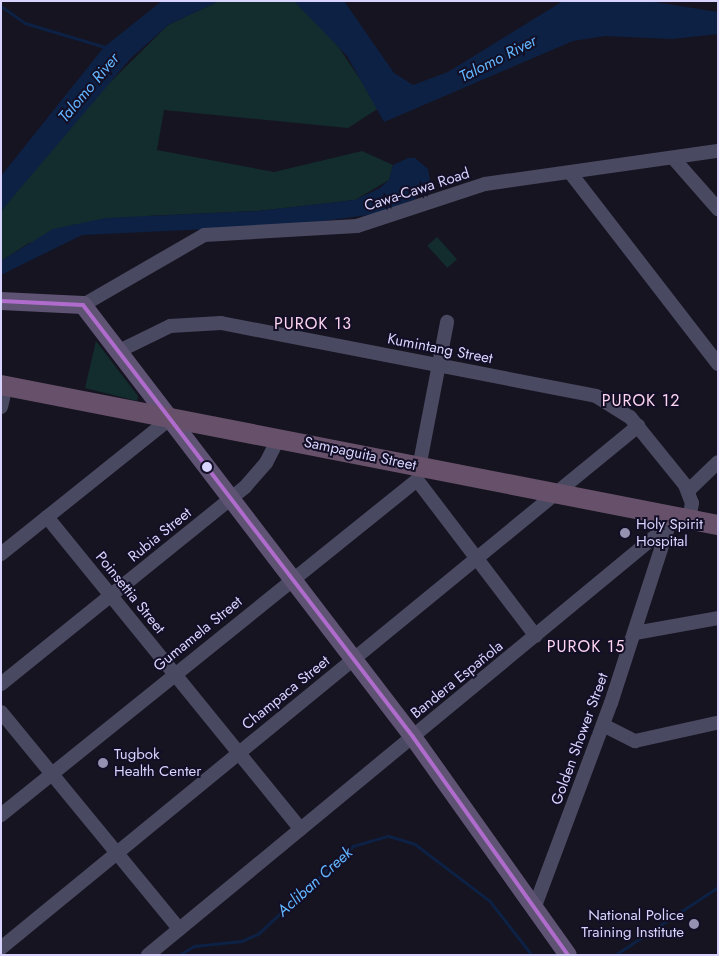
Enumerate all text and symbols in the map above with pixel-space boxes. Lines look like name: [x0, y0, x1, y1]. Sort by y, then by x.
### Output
water label: Talomo River: [456, 31, 540, 87]
water label: Talomo River: [54, 49, 124, 127]
street label: Cawa-Cawa Road: [362, 164, 472, 216]
district label: PUROK 13: [273, 314, 353, 334]
street label: Kumintang Street: [386, 330, 494, 368]
district label: PUROK 12: [601, 391, 681, 411]
street label: Sampaguita Street: [302, 433, 418, 475]
unlabelled marker: [202, 462, 212, 472]
street label: Rubia Street: [125, 504, 195, 566]
place label: Holy Spirit Hospital: [636, 515, 703, 550]
marker: Holy Spirit Hospital: [618, 526, 632, 540]
street label: Poinsettia Street: [92, 548, 168, 638]
street label: Gumamela Street: [150, 593, 246, 675]
street label: Bandera Española: [407, 637, 507, 723]
district label: PUROK 15: [546, 637, 626, 657]
street label: Champaca Street: [239, 652, 333, 734]
street label: Golden Shower Street: [548, 671, 612, 807]
place label: Tugbok Health Center: [114, 745, 201, 780]
marker: Tugbok Health Center: [96, 756, 110, 770]
water label: Acliban Creek: [273, 843, 357, 921]
place label: National Police Training Institute: [581, 906, 684, 941]
marker: National Police Training Institute: [688, 918, 700, 930]

